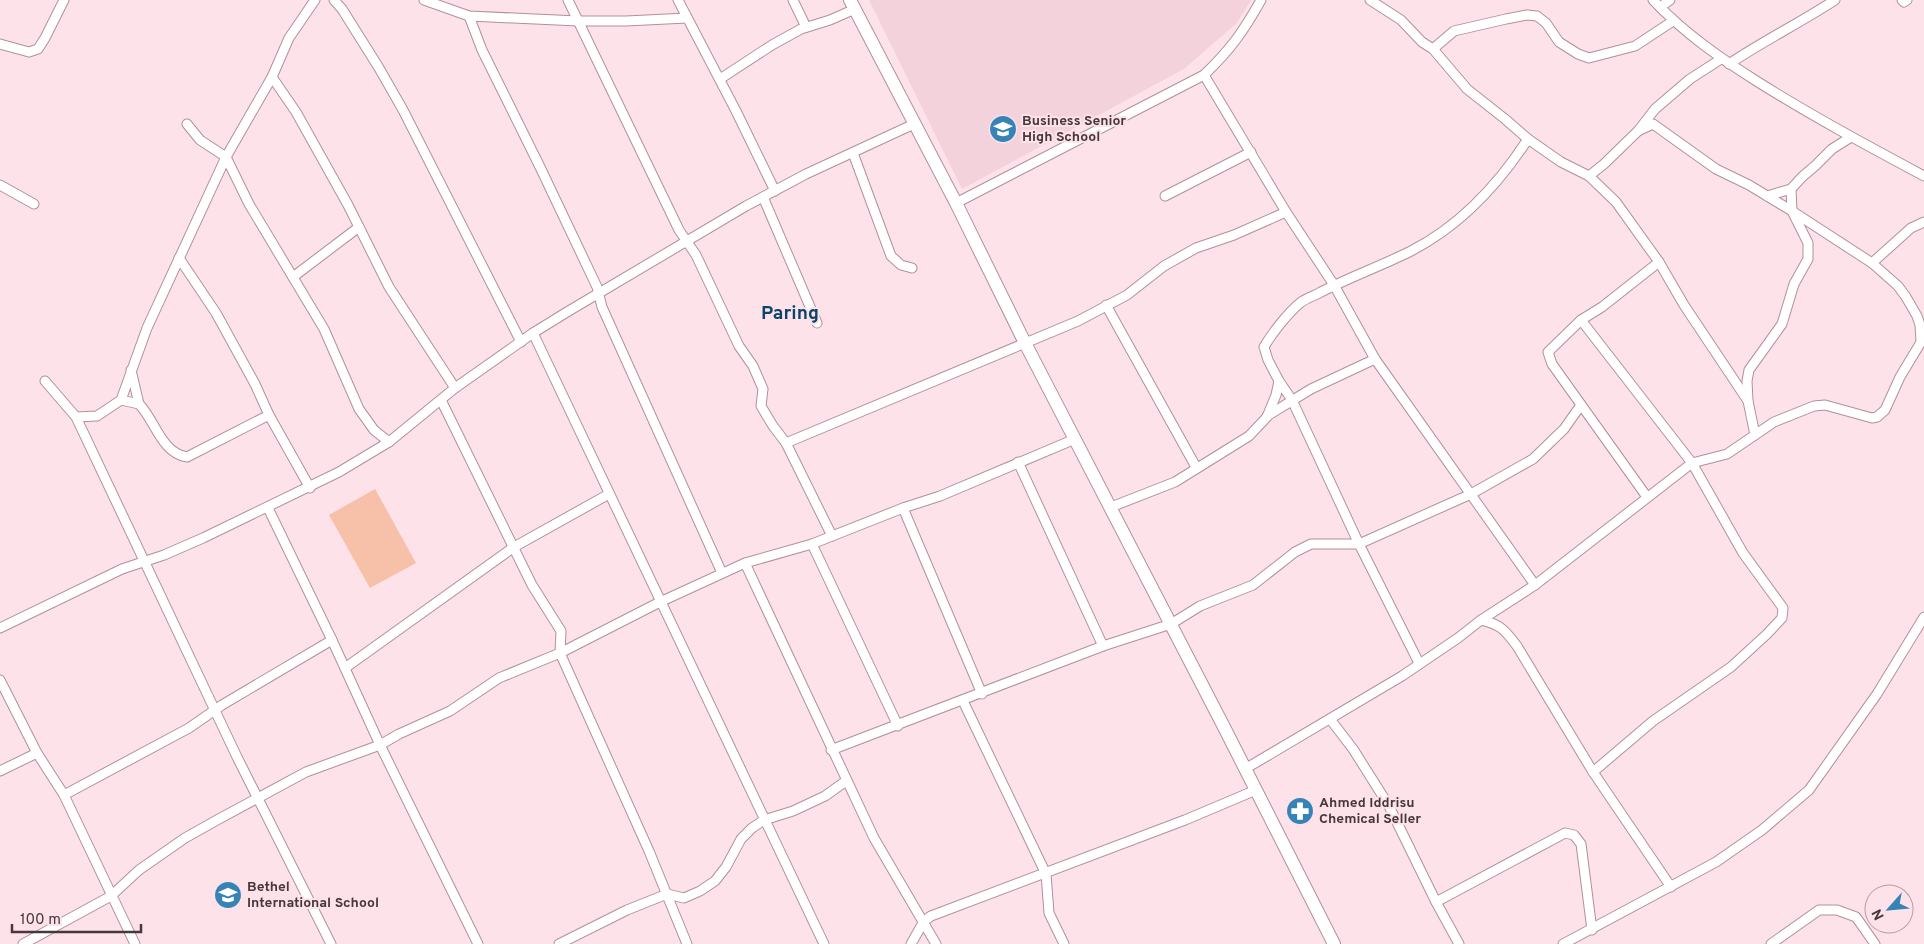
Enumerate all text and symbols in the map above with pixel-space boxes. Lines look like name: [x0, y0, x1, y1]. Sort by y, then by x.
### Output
place label: Business Senior High School: [1022, 113, 1126, 146]
school or university icon: Business Senior High School: [988, 114, 1018, 144]
district label: Paring: [761, 302, 819, 326]
place label: Ahmed Iddrisu Chemical Seller: [1319, 795, 1421, 828]
pharmacy icon: Ahmed Iddrisu Chemical Seller: [1285, 796, 1315, 826]
place label: Bethel International School: [247, 879, 379, 912]
school or university icon: Bethel International School: [213, 880, 243, 910]
north arrow: [1864, 884, 1914, 934]
scale bar: [12, 902, 141, 934]
text: N: [1869, 906, 1889, 923]
text: 100 m: [20, 911, 61, 930]

